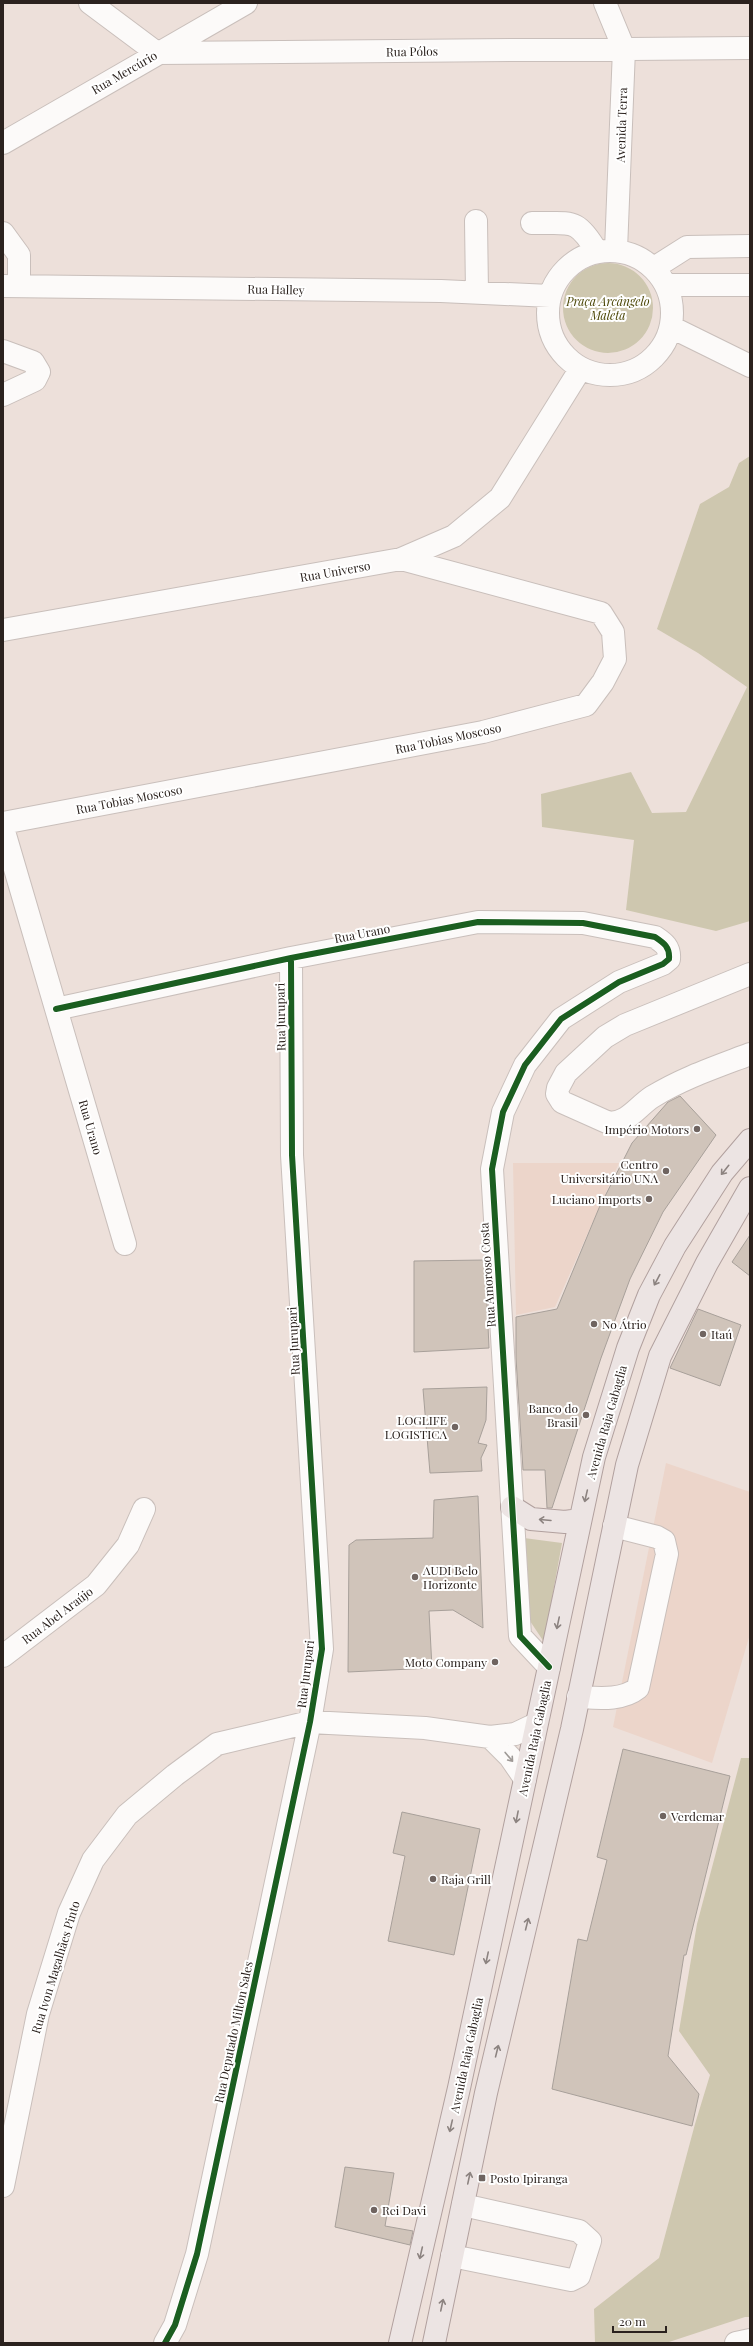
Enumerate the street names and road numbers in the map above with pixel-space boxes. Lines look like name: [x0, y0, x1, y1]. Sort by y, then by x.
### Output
street label: Rua Pólos: [386, 43, 438, 59]
street label: Rua Mercúrio: [88, 47, 160, 97]
street label: Avenida Terra: [612, 87, 630, 164]
street label: Rua Halley: [247, 281, 305, 297]
street label: Rua Universo: [298, 557, 372, 585]
street label: Rua Tobias Moscoso: [394, 719, 503, 757]
street label: Rua Tobias Moscoso: [75, 781, 184, 817]
street label: Rua Urano: [333, 920, 392, 946]
street label: Rua Jurupari: [271, 982, 289, 1051]
street label: Rua Urano: [76, 1098, 107, 1157]
street label: Rua Amoroso Costa: [475, 1222, 499, 1328]
street label: Rua Jurupari: [283, 1306, 303, 1376]
street label: Avenida Raja Gabaglia: [582, 1363, 630, 1482]
street label: Rua Abel Araújo: [18, 1583, 96, 1647]
street label: Rua Jurupari: [293, 1639, 317, 1709]
street label: Avenida Raja Gabaglia: [514, 1679, 554, 1798]
street label: Rua Ivon Magalhães Pinto: [27, 1898, 83, 2035]
street label: Rua Deputado Milton Sales: [210, 1960, 256, 2104]
street label: Avenida Raja Gabaglia: [446, 1996, 486, 2115]

